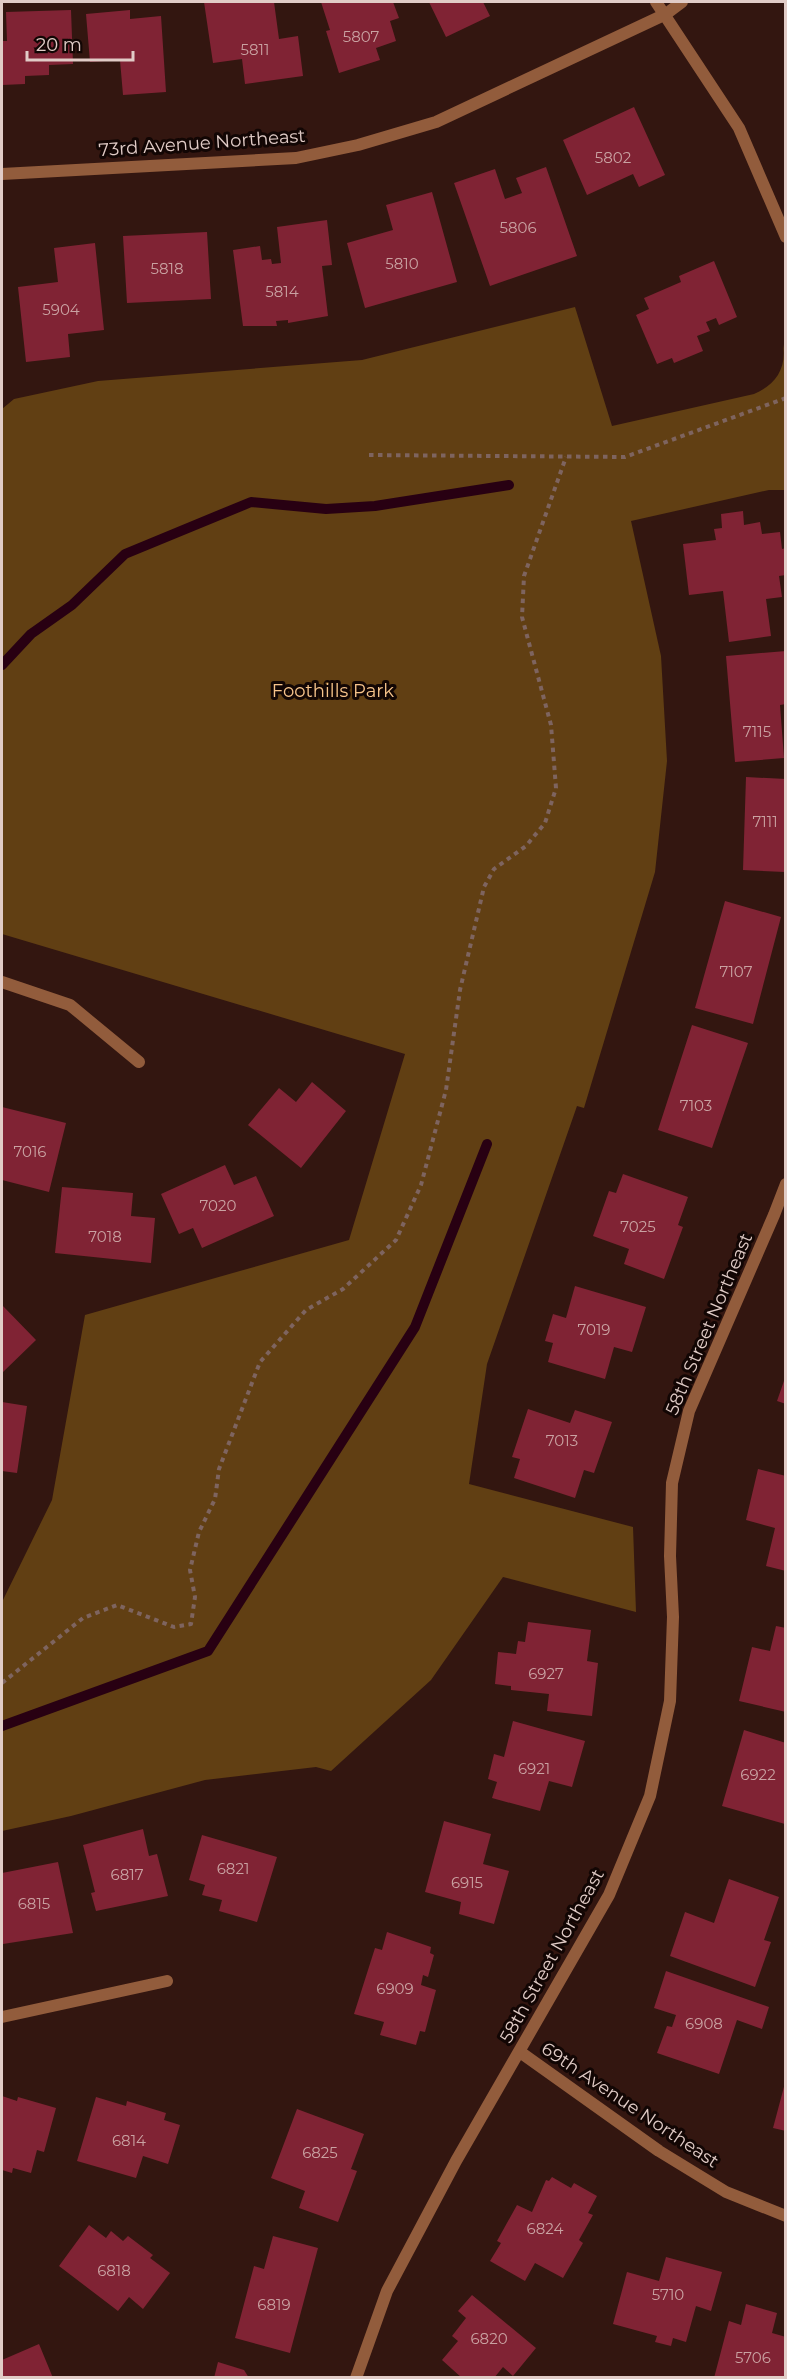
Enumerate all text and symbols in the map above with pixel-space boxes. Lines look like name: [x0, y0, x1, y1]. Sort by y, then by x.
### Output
scale bar: [27, 24, 134, 62]
house number: 5807: [343, 27, 380, 46]
text: 20 m: [36, 34, 82, 56]
house number: 5811: [241, 40, 269, 59]
street label: 73rd Avenue Northeast: [98, 125, 306, 161]
house number: 5802: [595, 148, 631, 167]
house number: 5806: [499, 218, 537, 237]
house number: 5810: [385, 254, 419, 273]
house number: 5818: [150, 259, 184, 278]
house number: 5814: [265, 282, 299, 301]
house number: 5904: [42, 300, 80, 319]
park label: Foothills Park: [272, 680, 394, 702]
house number: 7115: [743, 722, 771, 741]
house number: 7111: [752, 812, 778, 831]
house number: 7107: [719, 962, 753, 981]
house number: 7103: [680, 1096, 712, 1115]
house number: 7016: [13, 1142, 47, 1161]
house number: 7020: [200, 1196, 237, 1215]
house number: 7025: [620, 1217, 656, 1236]
house number: 7018: [88, 1227, 122, 1246]
street label: 58th Street Northeast: [661, 1230, 757, 1418]
house number: 7019: [577, 1320, 611, 1339]
house number: 7013: [546, 1431, 578, 1450]
house number: 6927: [528, 1664, 564, 1683]
house number: 6921: [518, 1759, 550, 1778]
house number: 6922: [740, 1765, 776, 1784]
house number: 6821: [217, 1859, 249, 1878]
house number: 6817: [111, 1865, 144, 1884]
street label: 58th Street Northeast: [495, 1865, 609, 2047]
house number: 6915: [451, 1873, 483, 1892]
house number: 6815: [18, 1894, 50, 1913]
house number: 6909: [376, 1979, 414, 1998]
house number: 6908: [685, 2014, 723, 2033]
street label: 69th Avenue Northeast: [537, 2037, 723, 2173]
house number: 6814: [112, 2131, 146, 2150]
house number: 6825: [302, 2143, 338, 2162]
house number: 6824: [527, 2219, 563, 2238]
house number: 6818: [97, 2261, 131, 2280]
house number: 5710: [652, 2285, 684, 2304]
house number: 6819: [257, 2295, 291, 2314]
house number: 6820: [470, 2329, 508, 2348]
house number: 5706: [735, 2348, 771, 2367]

